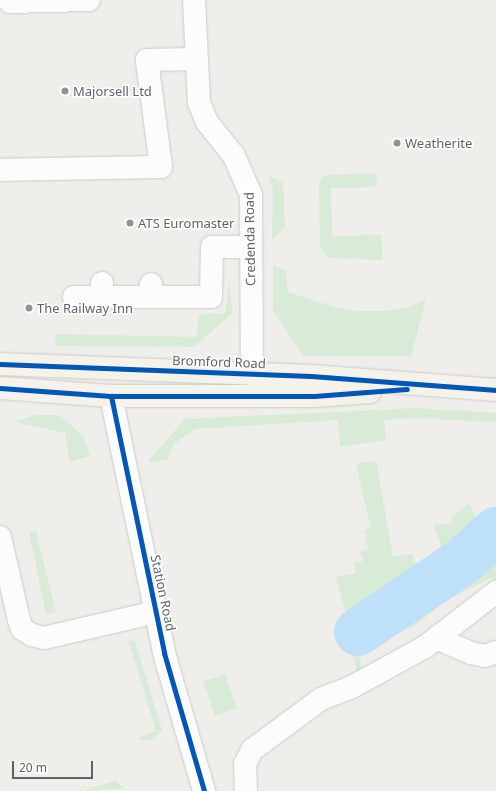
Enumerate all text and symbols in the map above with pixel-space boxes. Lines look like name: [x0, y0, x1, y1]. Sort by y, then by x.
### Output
place label: Majorsell Ltd: [73, 83, 152, 99]
marker: Majorsell Ltd: [60, 86, 70, 96]
place label: Weatherite: [405, 135, 472, 151]
marker: Weatherite: [392, 138, 402, 148]
street label: Credenda Road: [241, 192, 259, 286]
place label: ATS Euromaster: [138, 215, 234, 231]
marker: ATS Euromaster: [125, 218, 135, 228]
place label: The Railway Inn: [37, 300, 133, 316]
marker: The Railway Inn: [24, 303, 34, 313]
street label: Bromford Road: [172, 353, 266, 371]
street label: Station Road: [147, 553, 179, 633]
scale bar: [14, 753, 95, 779]
text: 20 m: [19, 759, 47, 776]

